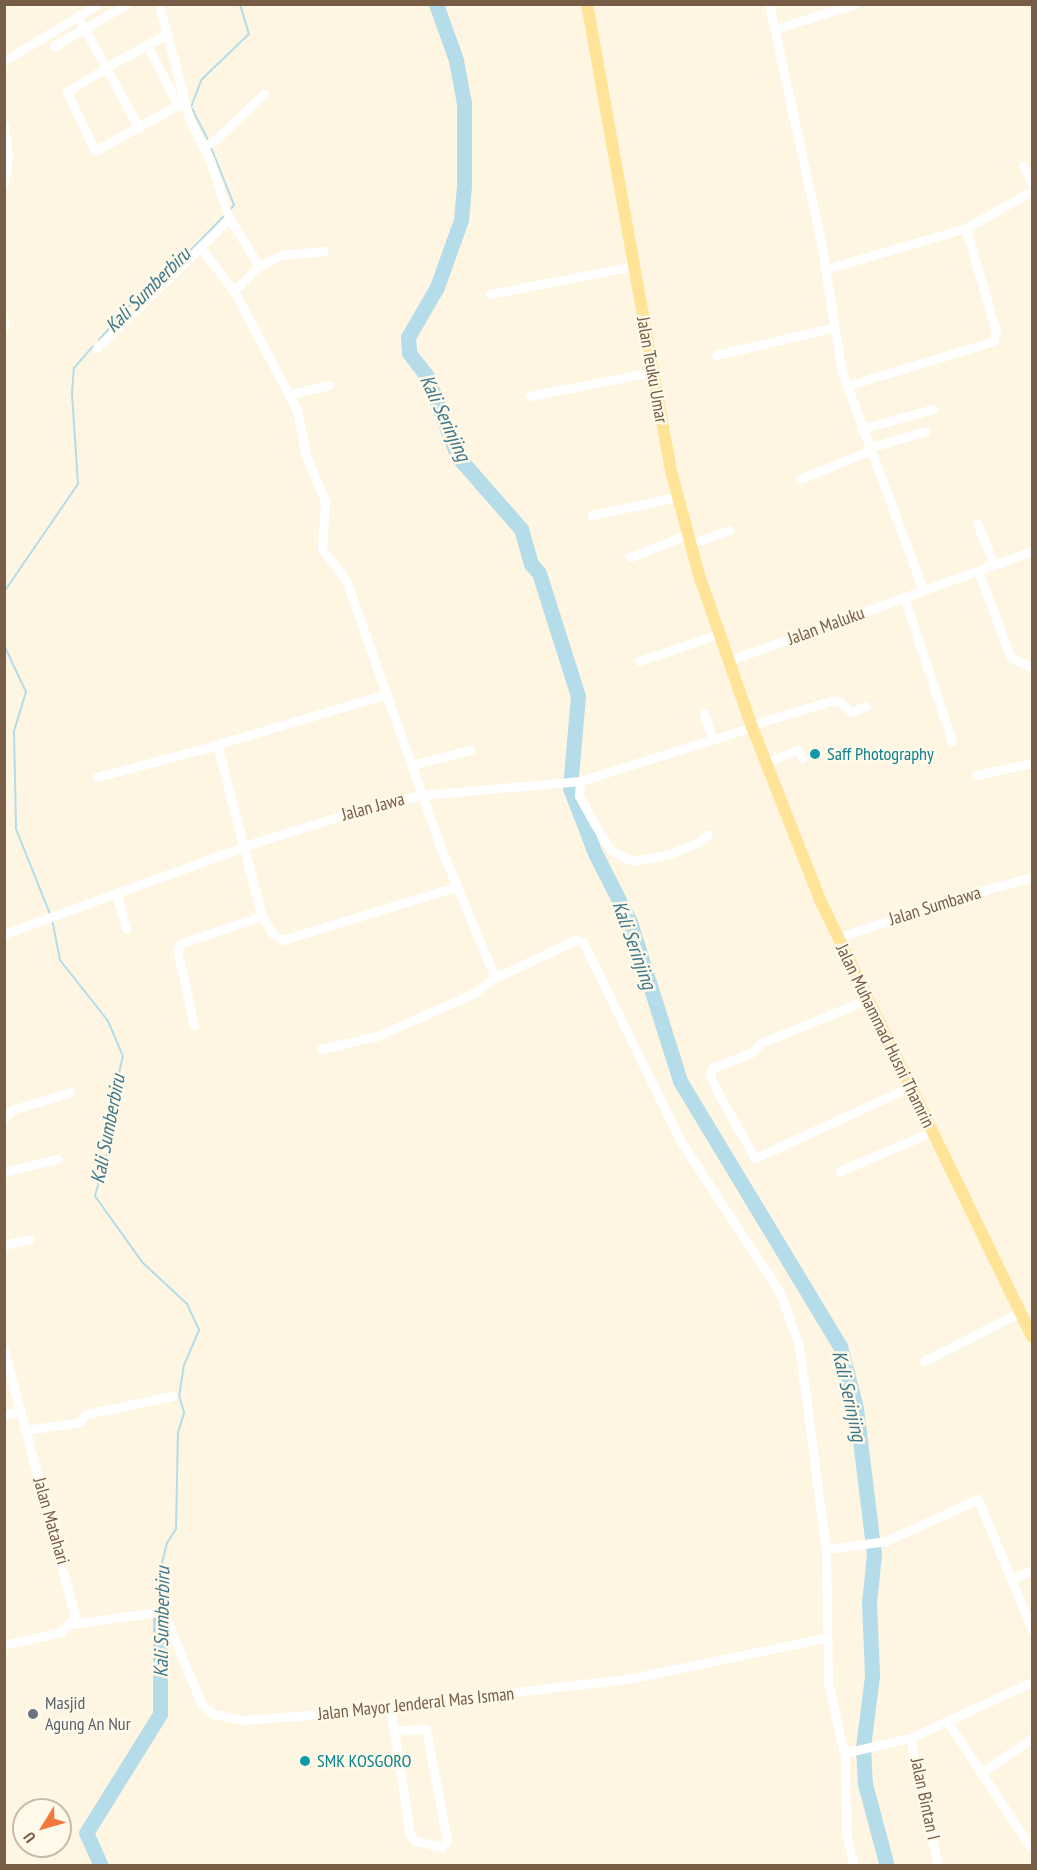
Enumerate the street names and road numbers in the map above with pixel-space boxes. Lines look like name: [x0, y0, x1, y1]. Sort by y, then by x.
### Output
street label: Jalan Teuku Umar: [632, 315, 672, 425]
street label: Jalan Maluku: [785, 602, 867, 650]
street label: Jalan Jawa: [339, 788, 407, 826]
street label: Jalan Sumbawa: [887, 882, 983, 930]
street label: Jalan Muhammad Husni Thamrin: [831, 940, 939, 1132]
street label: Jalan Matahari: [28, 1475, 74, 1567]
street label: Jalan Mayor Jenderal Mas Isman: [317, 1683, 515, 1725]
street label: Jalan Bintan I: [906, 1756, 944, 1842]

